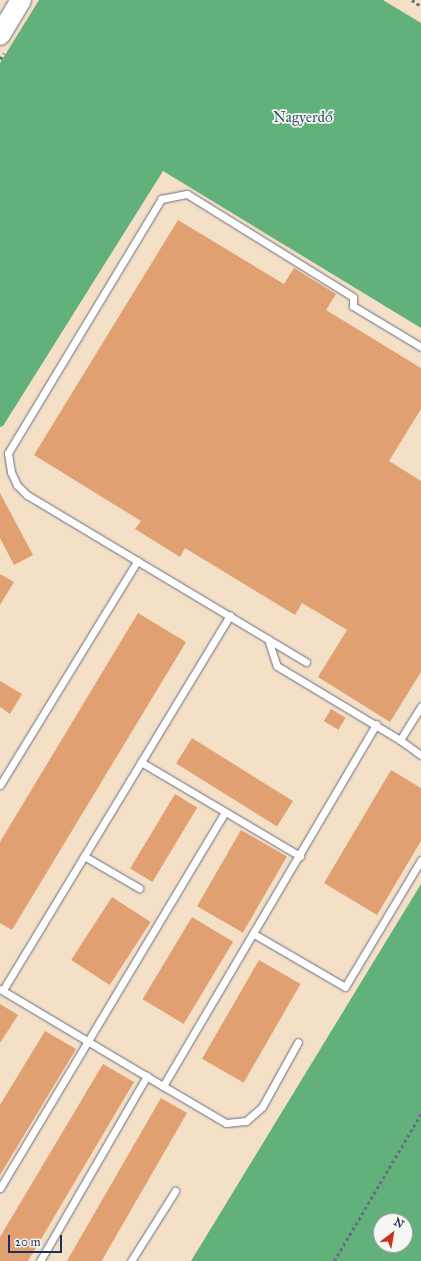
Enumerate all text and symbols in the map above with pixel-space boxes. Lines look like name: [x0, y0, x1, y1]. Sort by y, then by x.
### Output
park label: Nagyerdő: [273, 109, 333, 127]
north arrow: [373, 1213, 413, 1253]
text: N: [392, 1215, 406, 1231]
scale bar: [10, 1227, 64, 1253]
text: 20 m: [15, 1235, 41, 1249]

